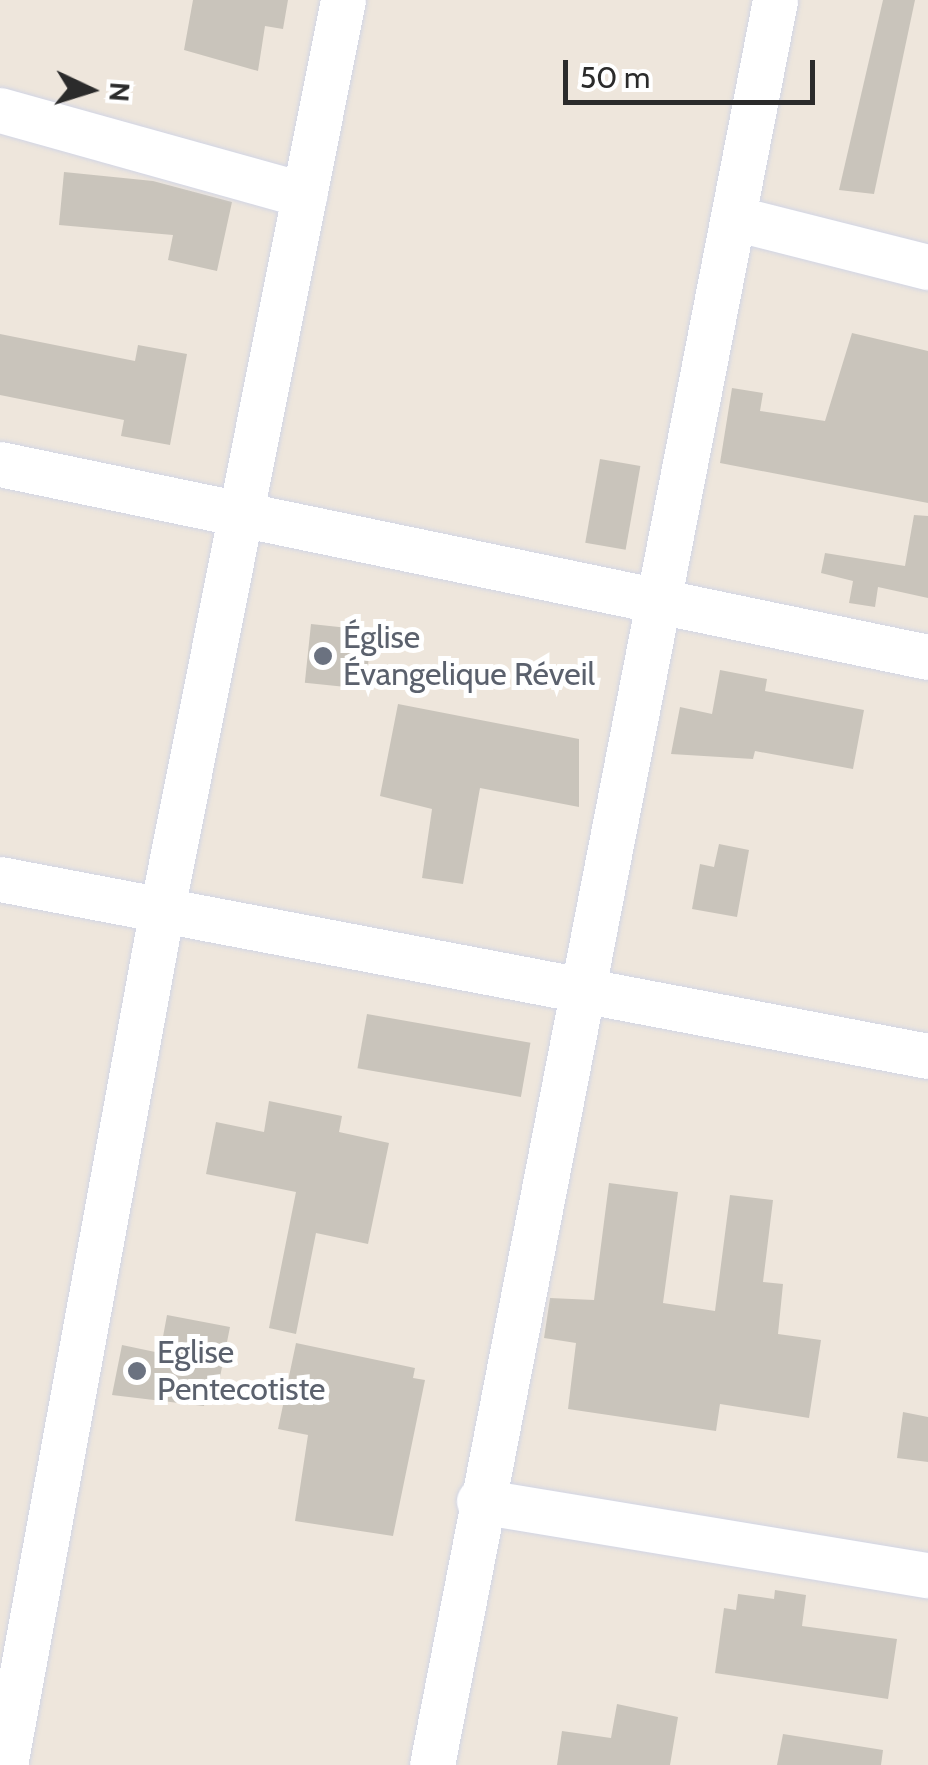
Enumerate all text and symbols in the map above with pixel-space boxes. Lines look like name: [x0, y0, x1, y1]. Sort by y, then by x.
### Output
north arrow: [40, 40, 140, 140]
scale bar: [568, 40, 820, 102]
text: 50 m: [580, 59, 650, 96]
text: N: [102, 81, 138, 103]
place label: Église Évangelique Réveil: [343, 619, 595, 694]
marker: Église Évangelique Réveil: [312, 645, 334, 667]
place label: Eglise Pentecotiste: [157, 1334, 325, 1409]
marker: Eglise Pentecotiste: [126, 1360, 148, 1382]

